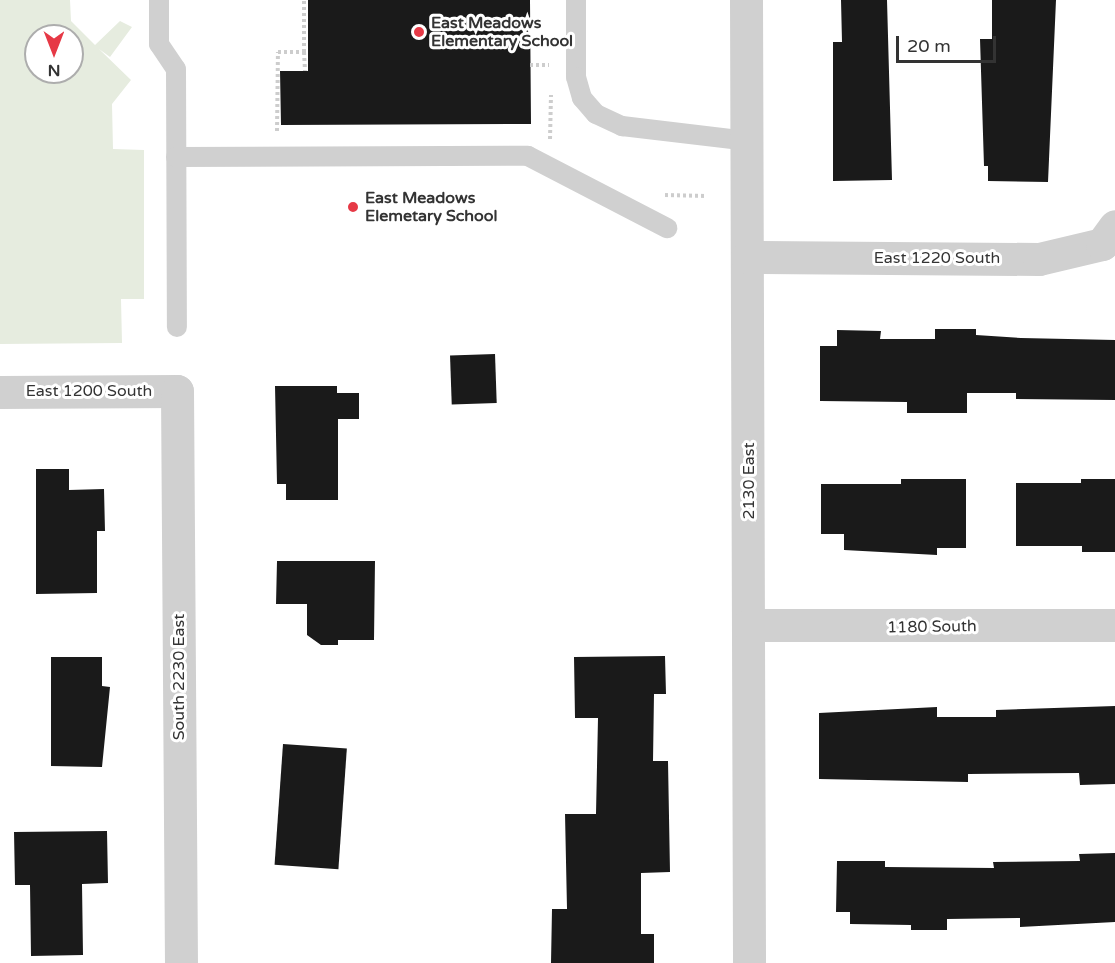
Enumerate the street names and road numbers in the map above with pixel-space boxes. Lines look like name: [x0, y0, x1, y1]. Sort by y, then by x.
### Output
street label: East 1220 South: [874, 248, 1000, 268]
street label: East 1200 South: [26, 381, 152, 401]
street label: 2130 East: [739, 442, 759, 520]
street label: South 2230 East: [169, 614, 189, 740]
street label: 1180 South: [887, 617, 977, 637]

